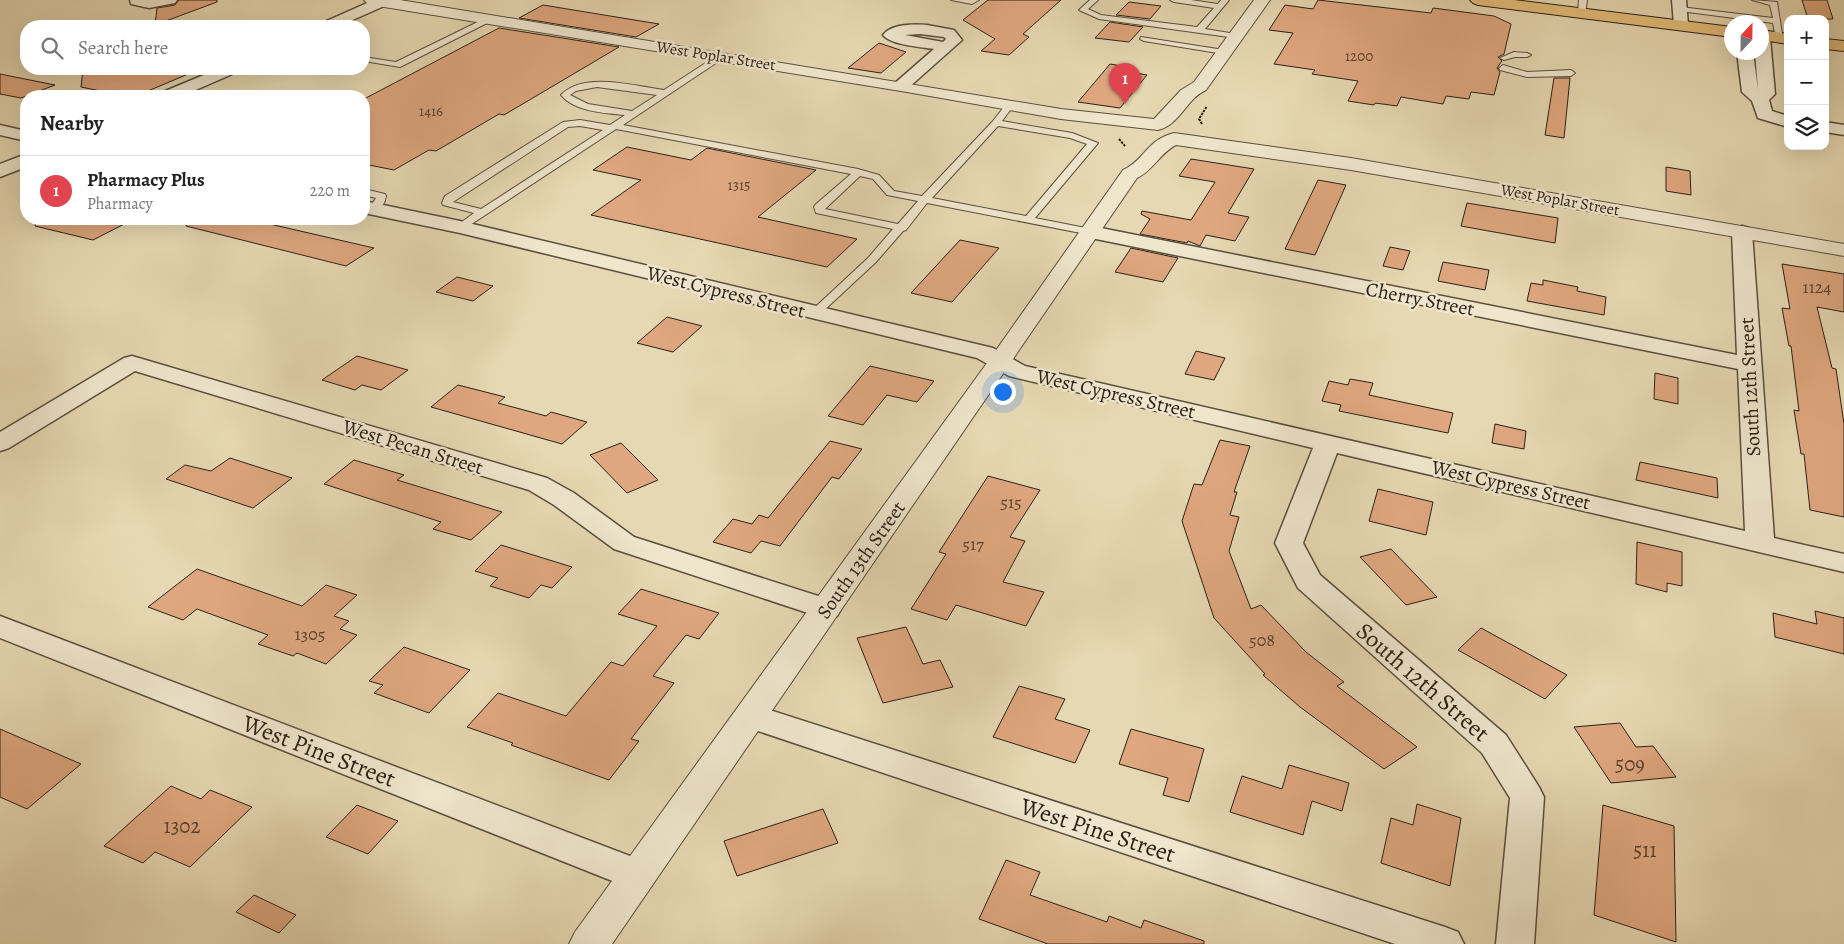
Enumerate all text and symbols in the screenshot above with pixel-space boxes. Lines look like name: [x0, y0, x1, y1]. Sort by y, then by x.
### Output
north arrow: [1724, 15, 1769, 60]
map controls: [1784, 15, 1829, 150]
button: +: [1784, 15, 1829, 60]
search box: [20, 20, 370, 75]
icon: search: [38, 34, 66, 62]
text: Search here: [78, 35, 168, 61]
street label: West Poplar Street: [654, 36, 777, 76]
house number: 1200: [1345, 46, 1373, 66]
button: −: [1784, 60, 1829, 105]
pin: 1: [1109, 63, 1141, 104]
house number: 1416: [419, 101, 443, 121]
button: layers: [1784, 105, 1829, 150]
text: Nearby: [40, 109, 103, 137]
text: Pharmacy Plus: [87, 167, 205, 193]
house number: 1315: [728, 175, 750, 195]
street label: West Poplar Street: [1498, 179, 1621, 221]
text: 1: [53, 180, 59, 202]
text: 220 m: [310, 180, 350, 202]
text: Pharmacy: [87, 193, 153, 215]
street label: West Cypress Street: [643, 259, 808, 325]
street label: Cherry Street: [1364, 275, 1477, 323]
house number: 1124: [1802, 275, 1832, 299]
street label: South 12th Street: [1733, 317, 1767, 457]
street label: West Cypress Street: [1033, 362, 1198, 425]
your location: [990, 379, 1016, 405]
street label: West Pecan Street: [339, 413, 487, 481]
street label: West Cypress Street: [1428, 453, 1593, 516]
house number: 515: [1000, 490, 1022, 514]
street label: South 13th Street: [810, 495, 912, 624]
house number: 517: [962, 532, 984, 556]
street label: South 12th Street: [1350, 615, 1496, 749]
house number: 1305: [295, 622, 325, 646]
house number: 508: [1249, 628, 1275, 652]
street label: West Pine Street: [237, 707, 400, 795]
house number: 509: [1615, 750, 1645, 778]
street label: West Pine Street: [1016, 790, 1180, 870]
house number: 1302: [163, 812, 201, 840]
house number: 511: [1633, 836, 1657, 864]

